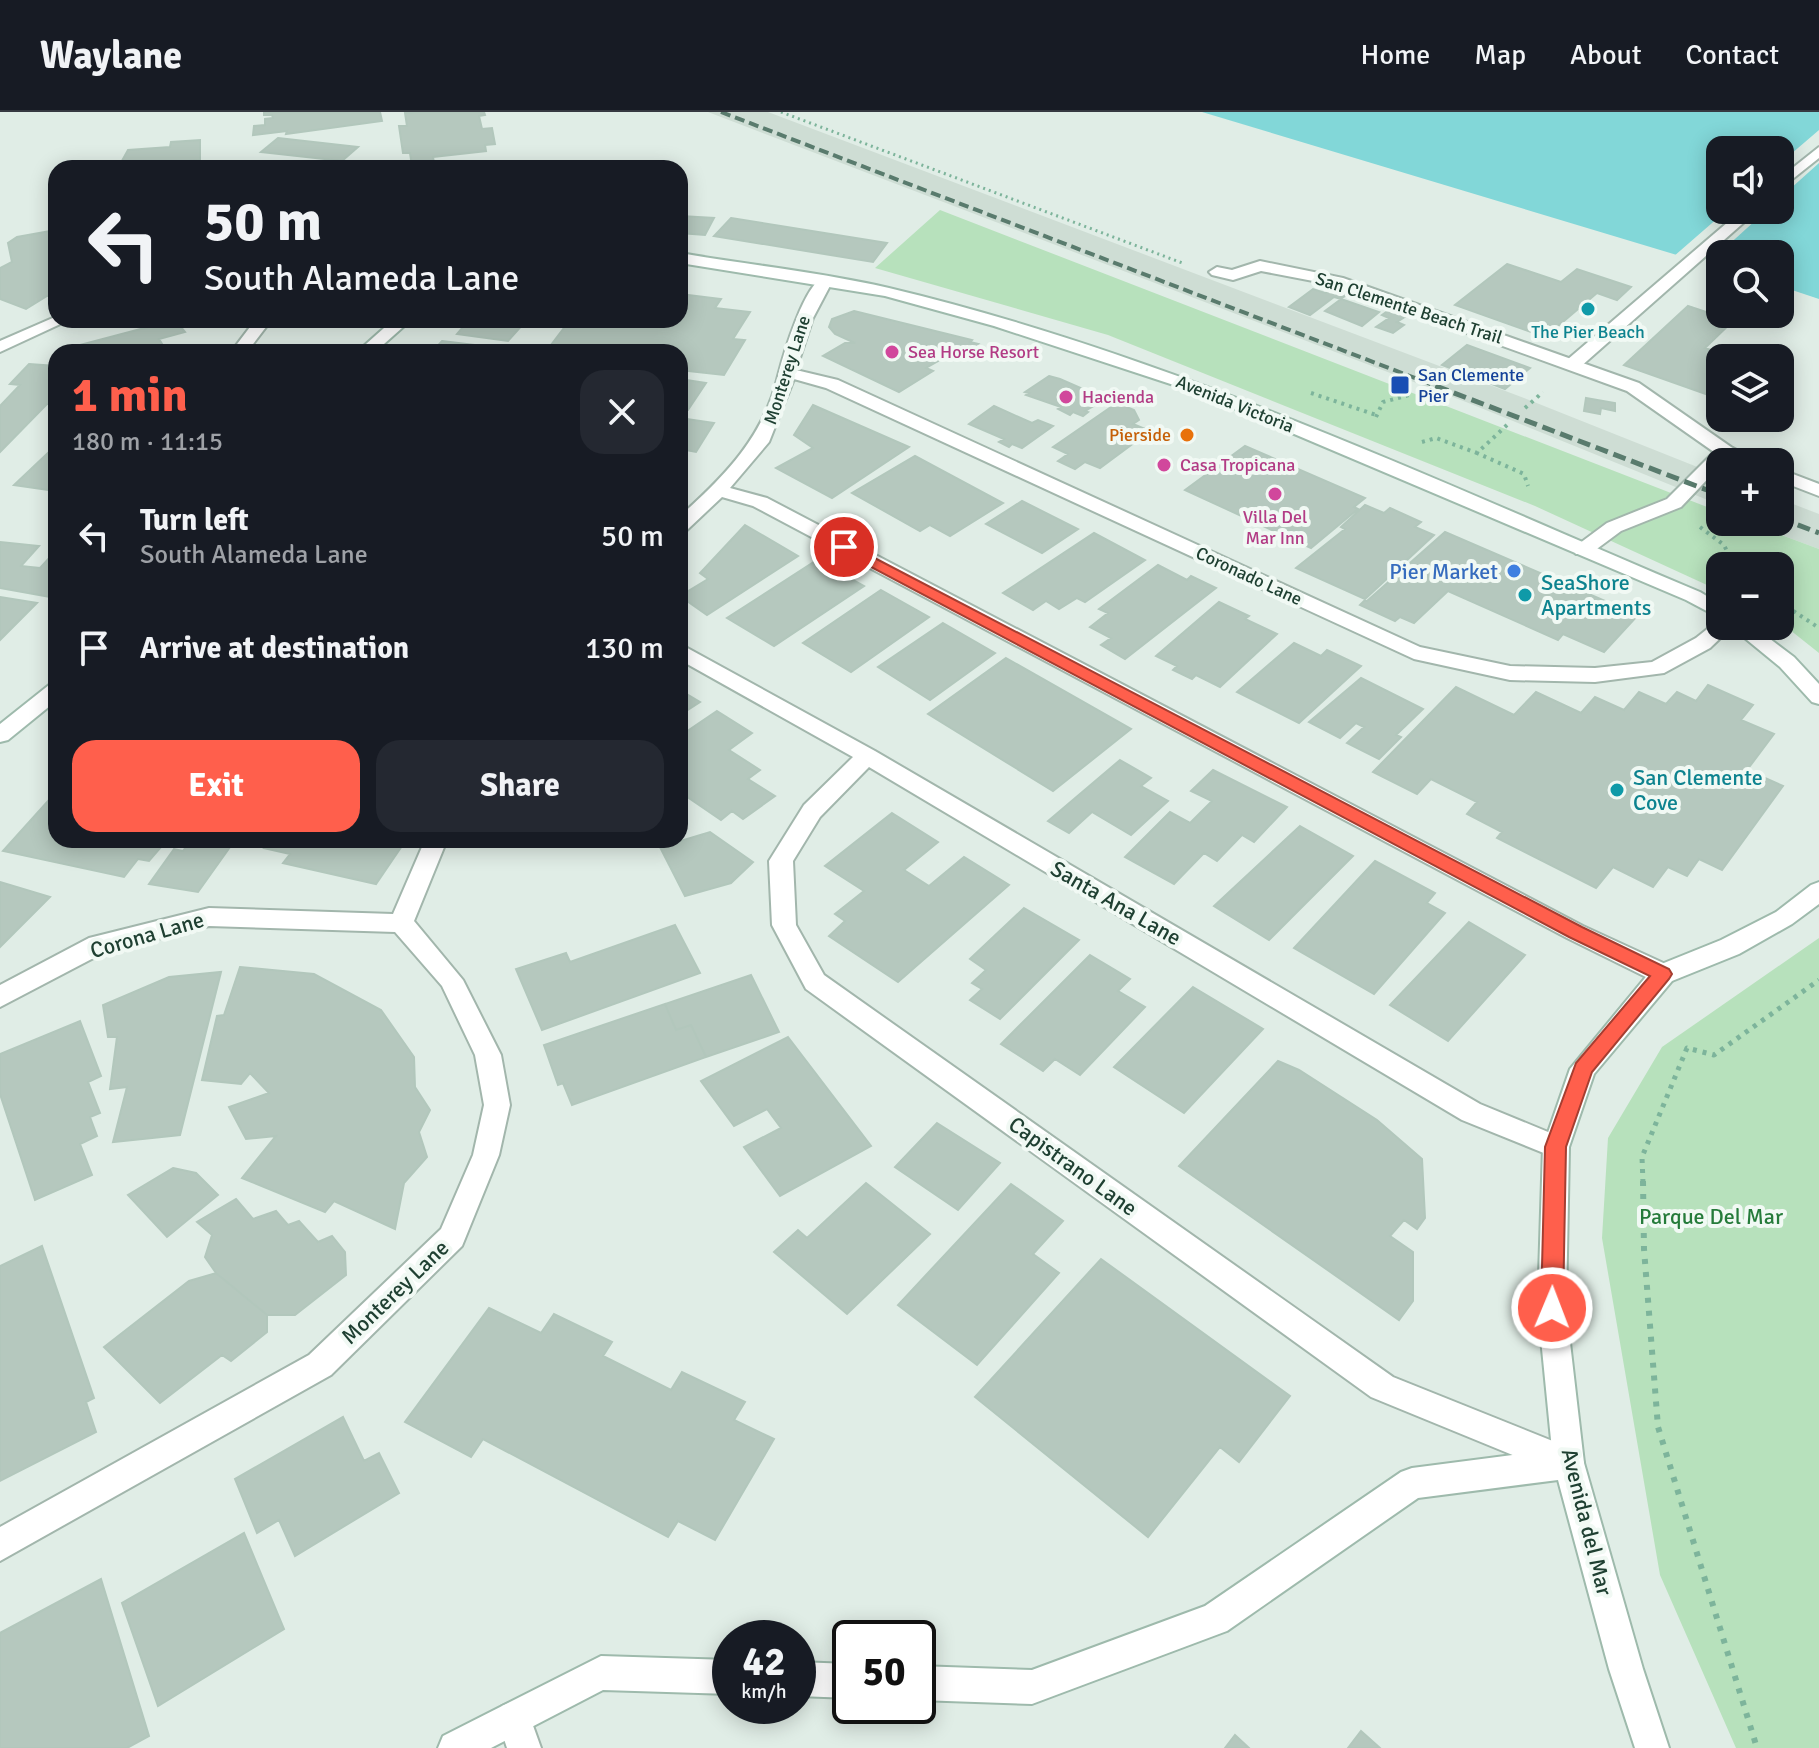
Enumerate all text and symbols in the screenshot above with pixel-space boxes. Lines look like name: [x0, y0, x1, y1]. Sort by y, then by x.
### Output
text: Waylane: [40, 32, 182, 79]
text: Home: [1361, 38, 1430, 72]
text: Map: [1474, 38, 1526, 72]
text: About: [1570, 38, 1642, 72]
text: Contact: [1686, 38, 1779, 72]
map controls: [1706, 136, 1794, 640]
button: sound: [1706, 136, 1794, 224]
text: 50 m: [204, 187, 322, 256]
icon: left: [72, 192, 176, 296]
button: search: [1706, 240, 1794, 328]
text: South Alameda Lane: [204, 256, 519, 301]
street label: San Clemente Beach Trail: [1313, 267, 1505, 349]
marker: The Pier Beach: [1579, 300, 1597, 318]
street label: Monterey Lane: [759, 313, 815, 427]
place label: The Pier Beach: [1531, 321, 1645, 343]
place label: Sea Horse Resort: [908, 341, 1039, 363]
marker: Sea Horse Resort: [883, 343, 901, 361]
button: layers: [1706, 344, 1794, 432]
place label: San Clemente Pier: [1418, 364, 1524, 407]
text: 1 min: [72, 366, 188, 425]
button: close: [580, 370, 664, 454]
street label: Avenida Victoria: [1173, 370, 1297, 438]
marker: San Clemente Pier: [1389, 374, 1411, 396]
place label: Hacienda: [1082, 386, 1154, 408]
marker: Hacienda: [1057, 388, 1075, 406]
place label: Pierside: [1109, 424, 1171, 446]
text: 180 m · 11:15: [72, 426, 223, 458]
marker: Pierside: [1178, 426, 1196, 444]
button: +: [1706, 448, 1794, 536]
place label: Casa Tropicana: [1180, 454, 1295, 476]
marker: Casa Tropicana: [1155, 456, 1173, 474]
marker: Villa Del Mar Inn: [1266, 485, 1284, 503]
text: Turn left: [140, 502, 249, 539]
place label: Villa Del Mar Inn: [1243, 506, 1307, 549]
pin: [810, 513, 878, 581]
icon: left: [72, 514, 116, 558]
text: 50 m: [601, 518, 664, 555]
icon: arrive: [822, 525, 866, 569]
text: South Alameda Lane: [140, 539, 368, 571]
street label: Coronado Lane: [1192, 542, 1306, 610]
button: −: [1706, 552, 1794, 640]
place label: Pier Market: [1389, 558, 1498, 585]
marker: Pier Market: [1505, 562, 1523, 580]
place label: SeaShore Apartments: [1541, 569, 1651, 621]
marker: SeaShore Apartments: [1516, 586, 1534, 604]
icon: arrive: [72, 626, 116, 670]
text: Arrive at destination: [140, 630, 409, 667]
text: 130 m: [585, 630, 664, 667]
button: Exit: [72, 740, 360, 832]
button: Share: [376, 740, 664, 832]
place label: San Clemente Cove: [1633, 764, 1763, 816]
marker: San Clemente Cove: [1608, 781, 1626, 799]
street label: Santa Ana Lane: [1046, 855, 1186, 951]
street label: Corona Lane: [87, 906, 207, 964]
street label: Capistrano Lane: [1004, 1110, 1142, 1222]
park label: Parque Del Mar: [1639, 1203, 1783, 1230]
street label: Monterey Lane: [336, 1234, 454, 1350]
position arrow: [1510, 1266, 1594, 1350]
street label: Avenida del Mar: [1556, 1446, 1618, 1598]
speed limit sign: 50: [832, 1620, 936, 1724]
text: 42: [742, 1637, 786, 1687]
text: km/h: [741, 1679, 787, 1704]

